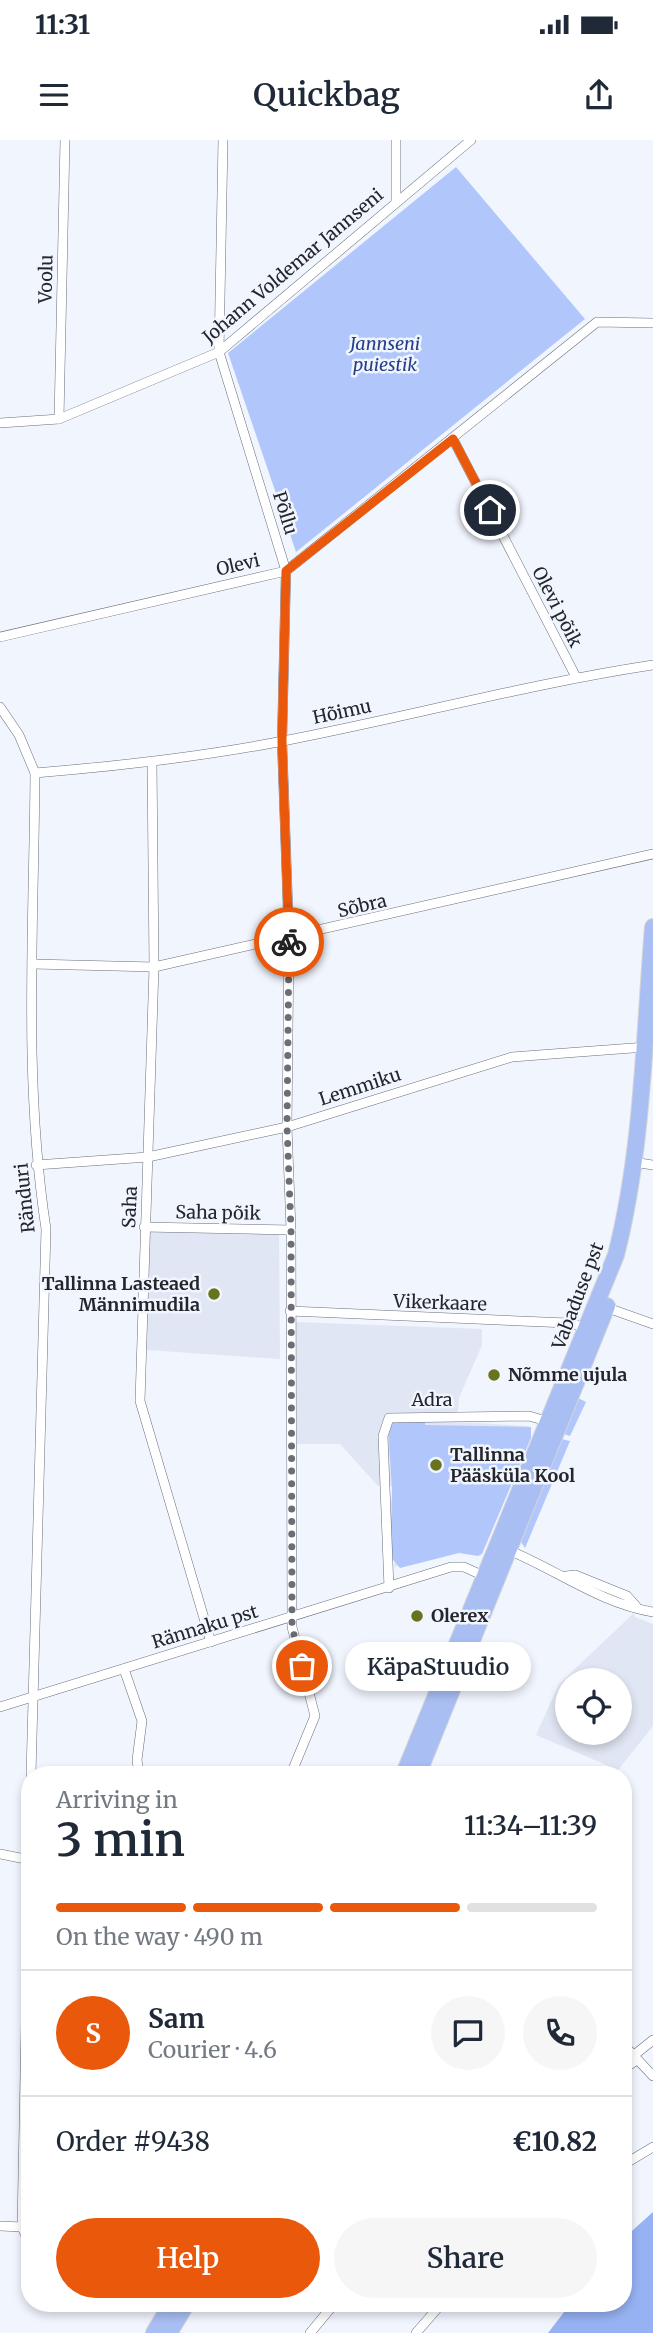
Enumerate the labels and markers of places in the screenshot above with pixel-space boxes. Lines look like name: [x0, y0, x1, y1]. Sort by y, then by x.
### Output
pin: [460, 480, 520, 540]
place label: Tallinna Lasteaed Männimudila: [42, 1272, 200, 1316]
marker: Tallinna Lasteaed Männimudila: [206, 1286, 222, 1302]
place label: Nõmme ujula: [508, 1363, 627, 1386]
marker: Nõmme ujula: [486, 1367, 502, 1383]
place label: Tallinna Pääsküla Kool: [450, 1443, 575, 1487]
marker: Tallinna Pääsküla Kool: [428, 1457, 444, 1473]
place label: Olerex: [431, 1604, 488, 1627]
marker: Olerex: [409, 1608, 425, 1624]
pin: [272, 1636, 332, 1696]
callout: KäpaStuudio: [344, 1642, 530, 1690]

